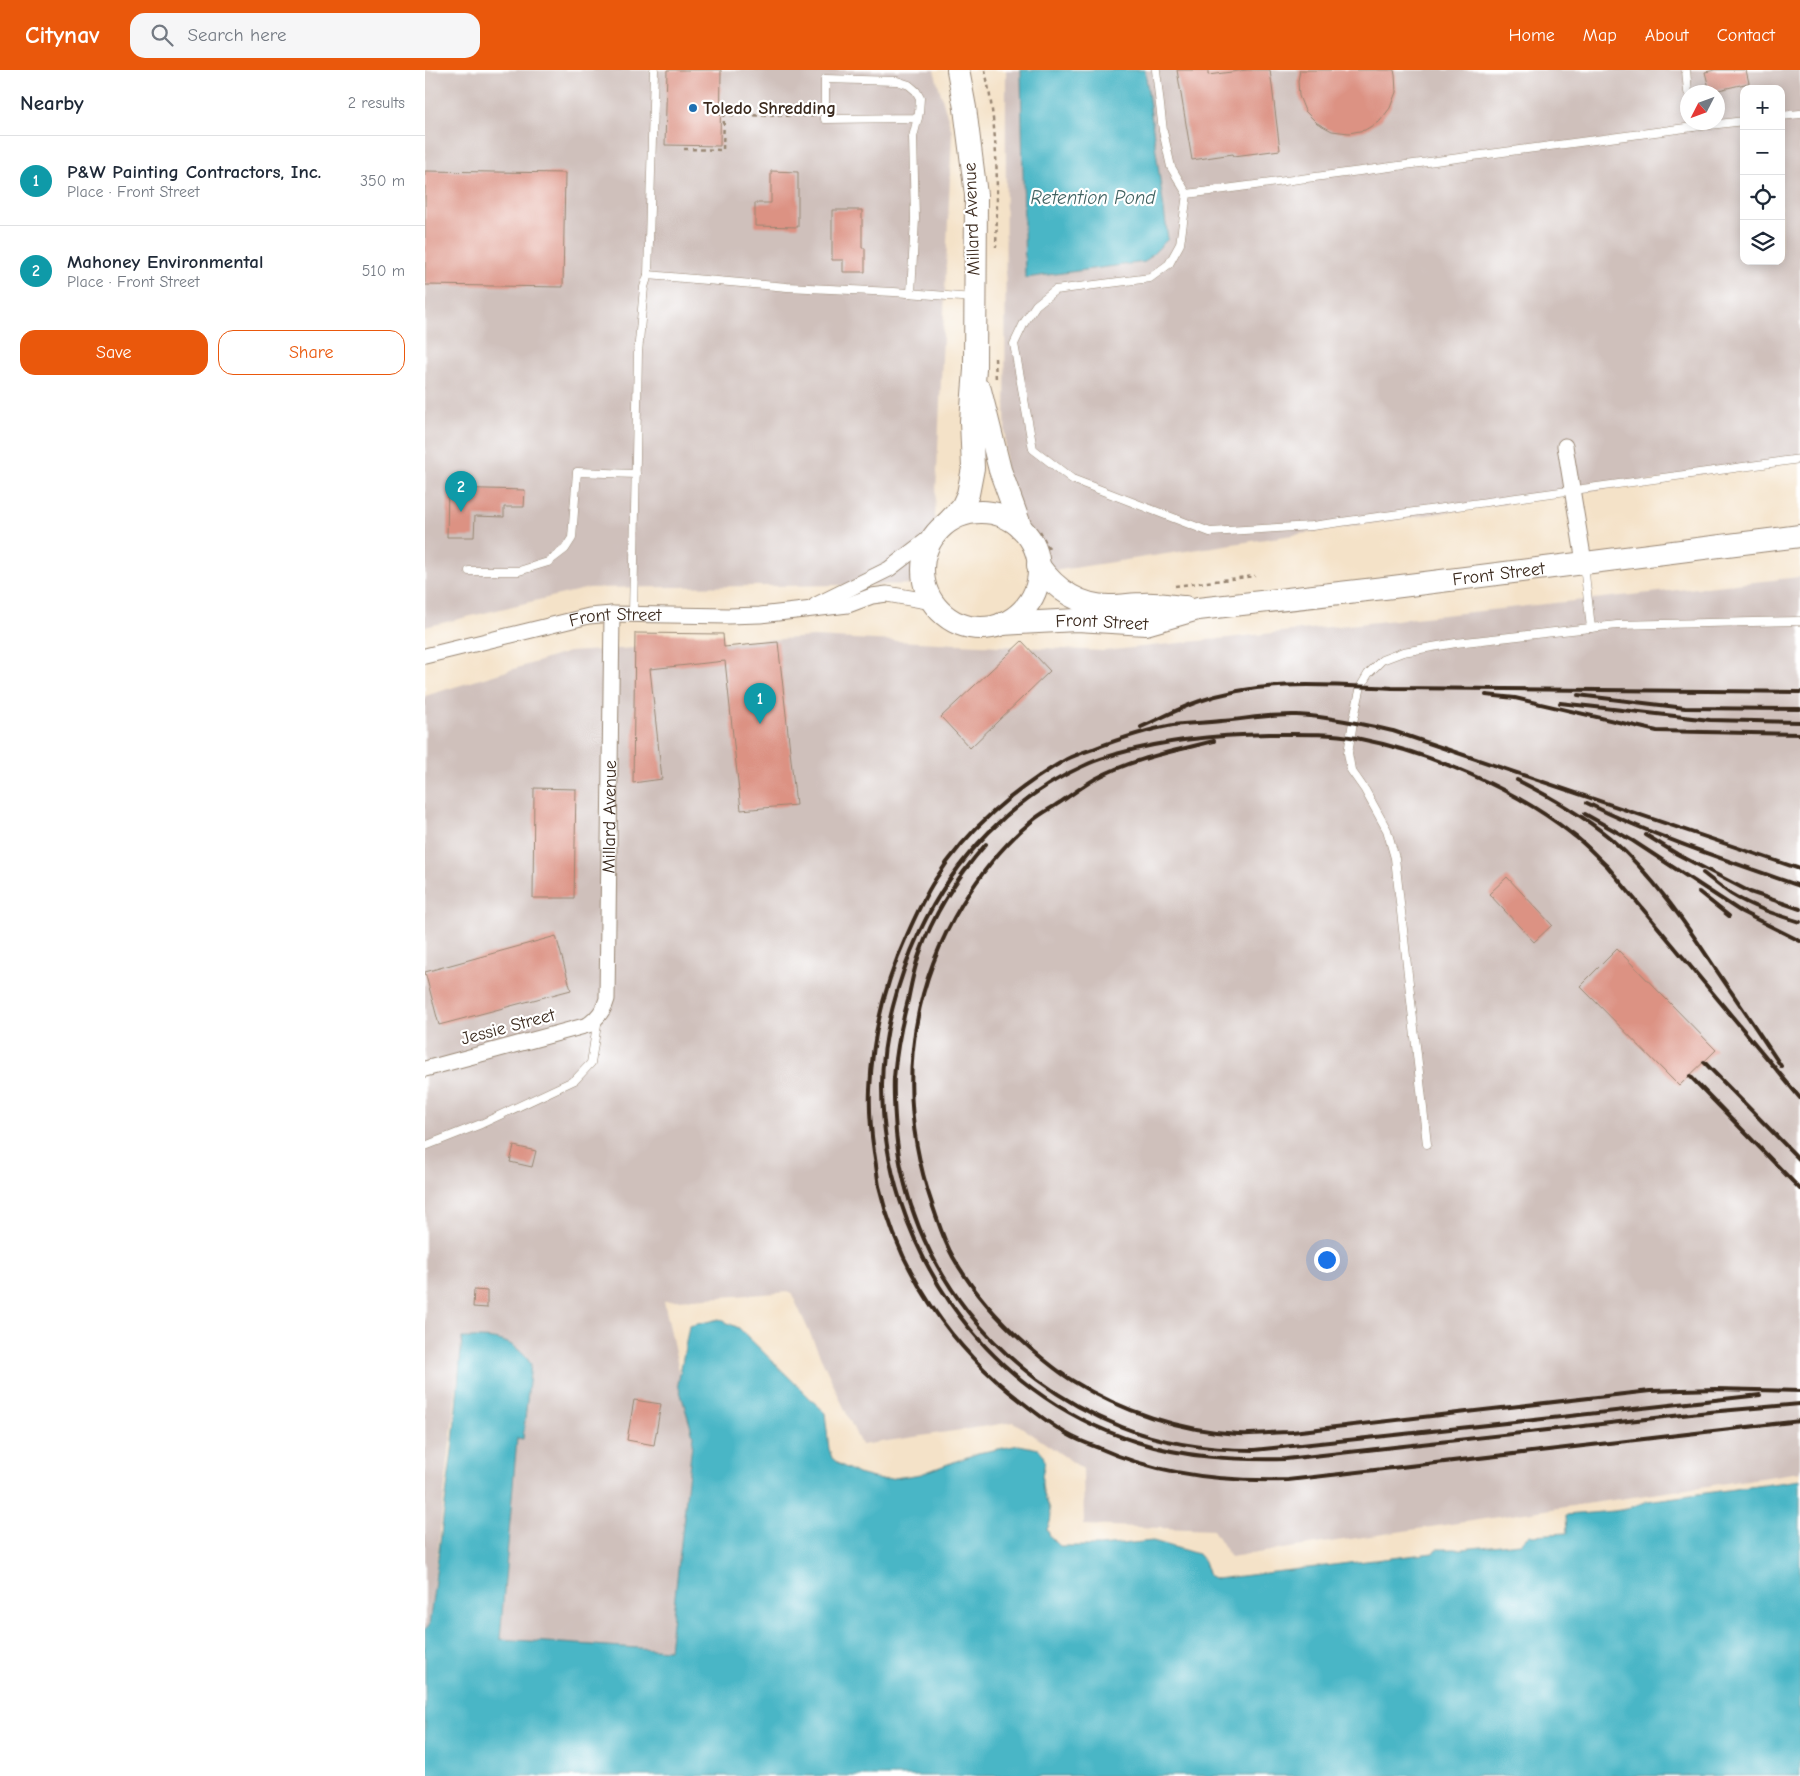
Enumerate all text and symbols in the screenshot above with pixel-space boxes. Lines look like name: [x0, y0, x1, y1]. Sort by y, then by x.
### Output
search box: [130, 13, 480, 58]
text: Citynav: [25, 21, 100, 49]
icon: search: [148, 21, 176, 49]
text: Search here: [188, 24, 286, 46]
text: Home: [1508, 25, 1555, 46]
text: Map: [1583, 25, 1617, 46]
text: About: [1645, 25, 1689, 46]
text: Contact: [1717, 25, 1775, 46]
north arrow: [1680, 85, 1725, 130]
map controls: [1740, 85, 1785, 265]
button: +: [1740, 85, 1785, 130]
text: Nearby: [20, 91, 84, 115]
text: 2 results: [348, 94, 405, 112]
place label: Toledo Shredding: [703, 98, 836, 119]
marker: Toledo Shredding: [687, 102, 699, 114]
button: −: [1740, 130, 1785, 175]
text: P&W Painting Contractors, Inc.: [67, 161, 321, 183]
street label: Millard Avenue: [960, 162, 984, 276]
text: 1: [33, 172, 39, 190]
text: 350 m: [360, 172, 405, 190]
button: locate: [1740, 175, 1785, 220]
text: Place · Front Street: [67, 183, 200, 201]
water label: Retention Pond: [1031, 187, 1156, 209]
button: layers: [1740, 220, 1785, 265]
text: Mahoney Environmental: [67, 251, 263, 273]
text: 2: [32, 262, 40, 280]
text: 510 m: [362, 262, 405, 280]
text: Place · Front Street: [67, 273, 200, 291]
button: Save: [20, 330, 208, 375]
button: Share: [218, 330, 405, 375]
pin: 2: [445, 471, 477, 512]
street label: Front Street: [1451, 557, 1547, 590]
street label: Front Street: [567, 603, 663, 631]
street label: Front Street: [1055, 609, 1150, 635]
pin: 1: [744, 683, 776, 724]
street label: Millard Avenue: [598, 760, 621, 874]
street label: Jessie Street: [459, 1004, 558, 1050]
your location: [1314, 1247, 1340, 1273]

